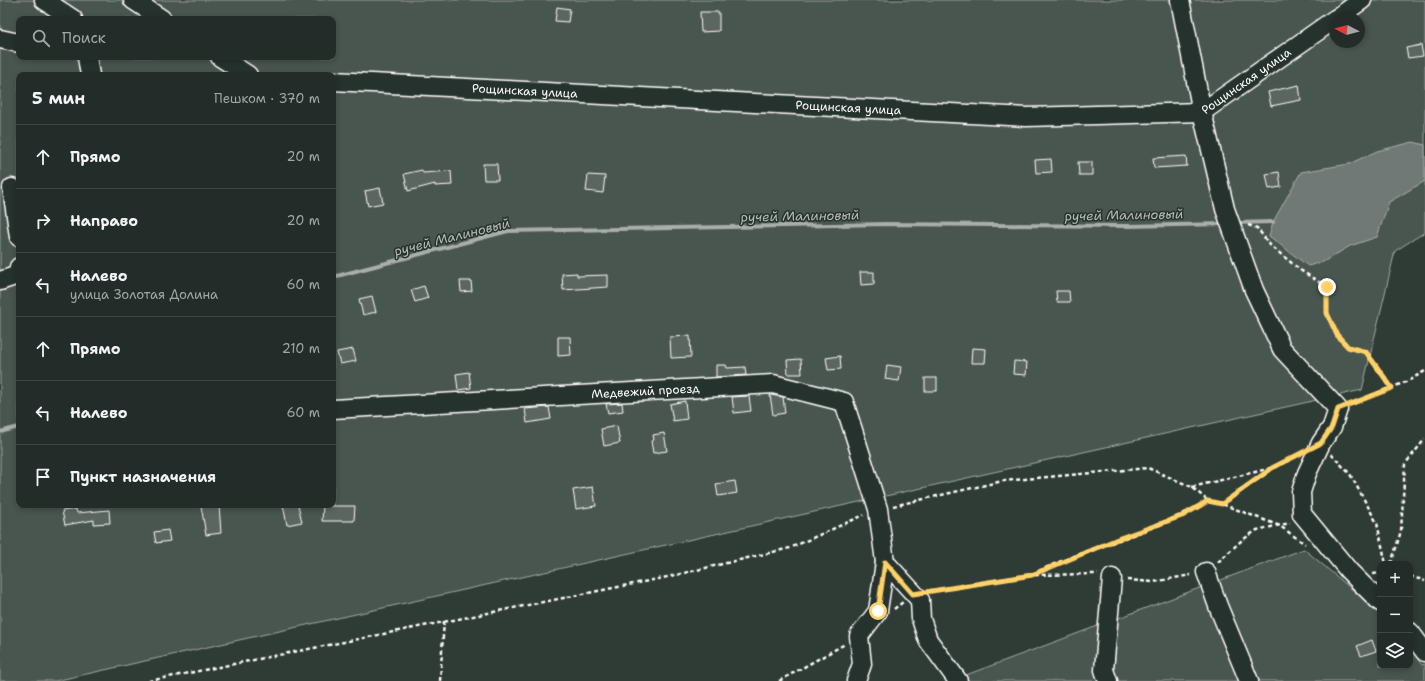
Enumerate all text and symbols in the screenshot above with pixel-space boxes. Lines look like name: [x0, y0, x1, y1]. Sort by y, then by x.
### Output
north arrow: [1329, 12, 1365, 48]
search box: [16, 16, 336, 60]
icon: search: [30, 27, 52, 49]
text: Поиск: [62, 28, 106, 48]
street label: Рощинская улица: [1198, 44, 1295, 118]
street label: Рощинская улица: [471, 80, 579, 102]
text: 5 мин: [32, 87, 85, 109]
text: Пешком · 370 m: [214, 90, 320, 107]
street label: Рощинская улица: [795, 97, 902, 119]
icon: ahead: [32, 146, 54, 168]
text: Прямо: [70, 147, 120, 167]
text: 20 m: [287, 148, 320, 165]
water label: ручей Малиновый: [1064, 205, 1183, 225]
water label: ручей Малиновый: [740, 206, 859, 226]
icon: right: [32, 210, 54, 232]
text: Направо: [70, 211, 138, 231]
text: 20 m: [287, 212, 320, 229]
water label: ручей Малиновый: [391, 214, 512, 260]
text: Налево: [70, 266, 128, 286]
icon: left: [32, 274, 54, 296]
text: 60 m: [287, 276, 320, 293]
route end: [1318, 278, 1336, 296]
text: улица Золотая Долина: [70, 286, 218, 303]
icon: ahead: [32, 338, 54, 360]
text: Прямо: [70, 339, 120, 359]
text: 210 m: [282, 340, 320, 357]
street label: Медвежий проезд: [591, 380, 701, 402]
icon: left: [32, 402, 54, 424]
text: Налево: [70, 403, 128, 423]
text: 60 m: [287, 404, 320, 421]
icon: arrive: [32, 466, 54, 488]
text: Пункт назначения: [70, 467, 216, 487]
map controls: [1377, 561, 1413, 669]
button: +: [1377, 561, 1413, 597]
button: −: [1377, 597, 1413, 633]
route start: [869, 602, 887, 620]
button: layers: [1377, 633, 1413, 669]

